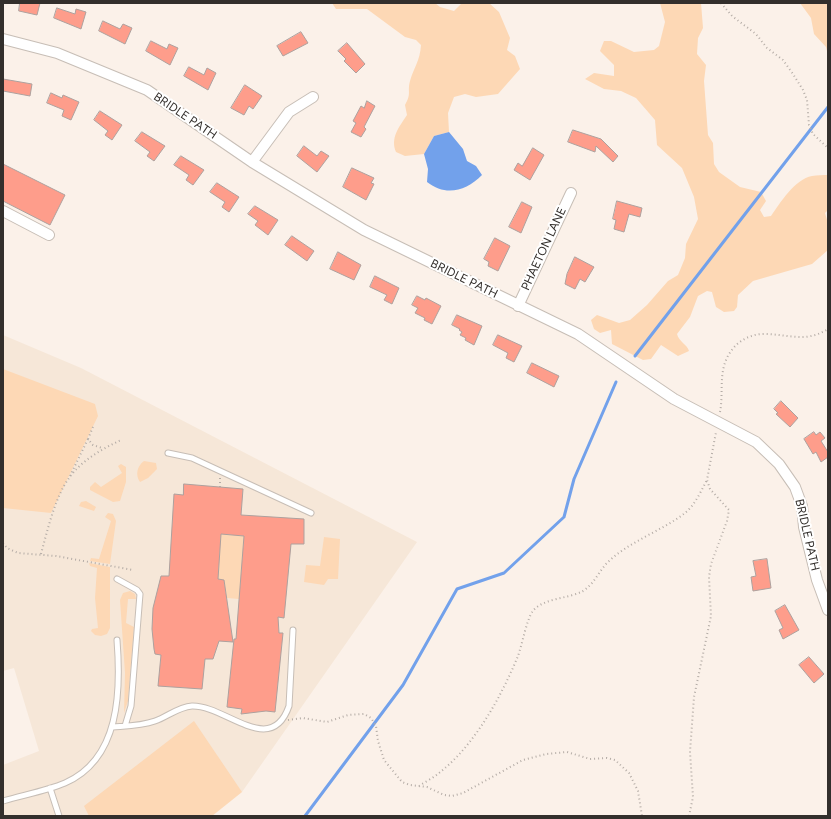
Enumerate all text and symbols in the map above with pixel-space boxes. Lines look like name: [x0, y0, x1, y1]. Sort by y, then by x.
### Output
street label: BRIDLE PATH: [151, 90, 219, 142]
street label: PHAETON LANE: [518, 205, 570, 293]
street label: BRIDLE PATH: [428, 256, 500, 302]
street label: BRIDLE PATH: [792, 498, 822, 572]

